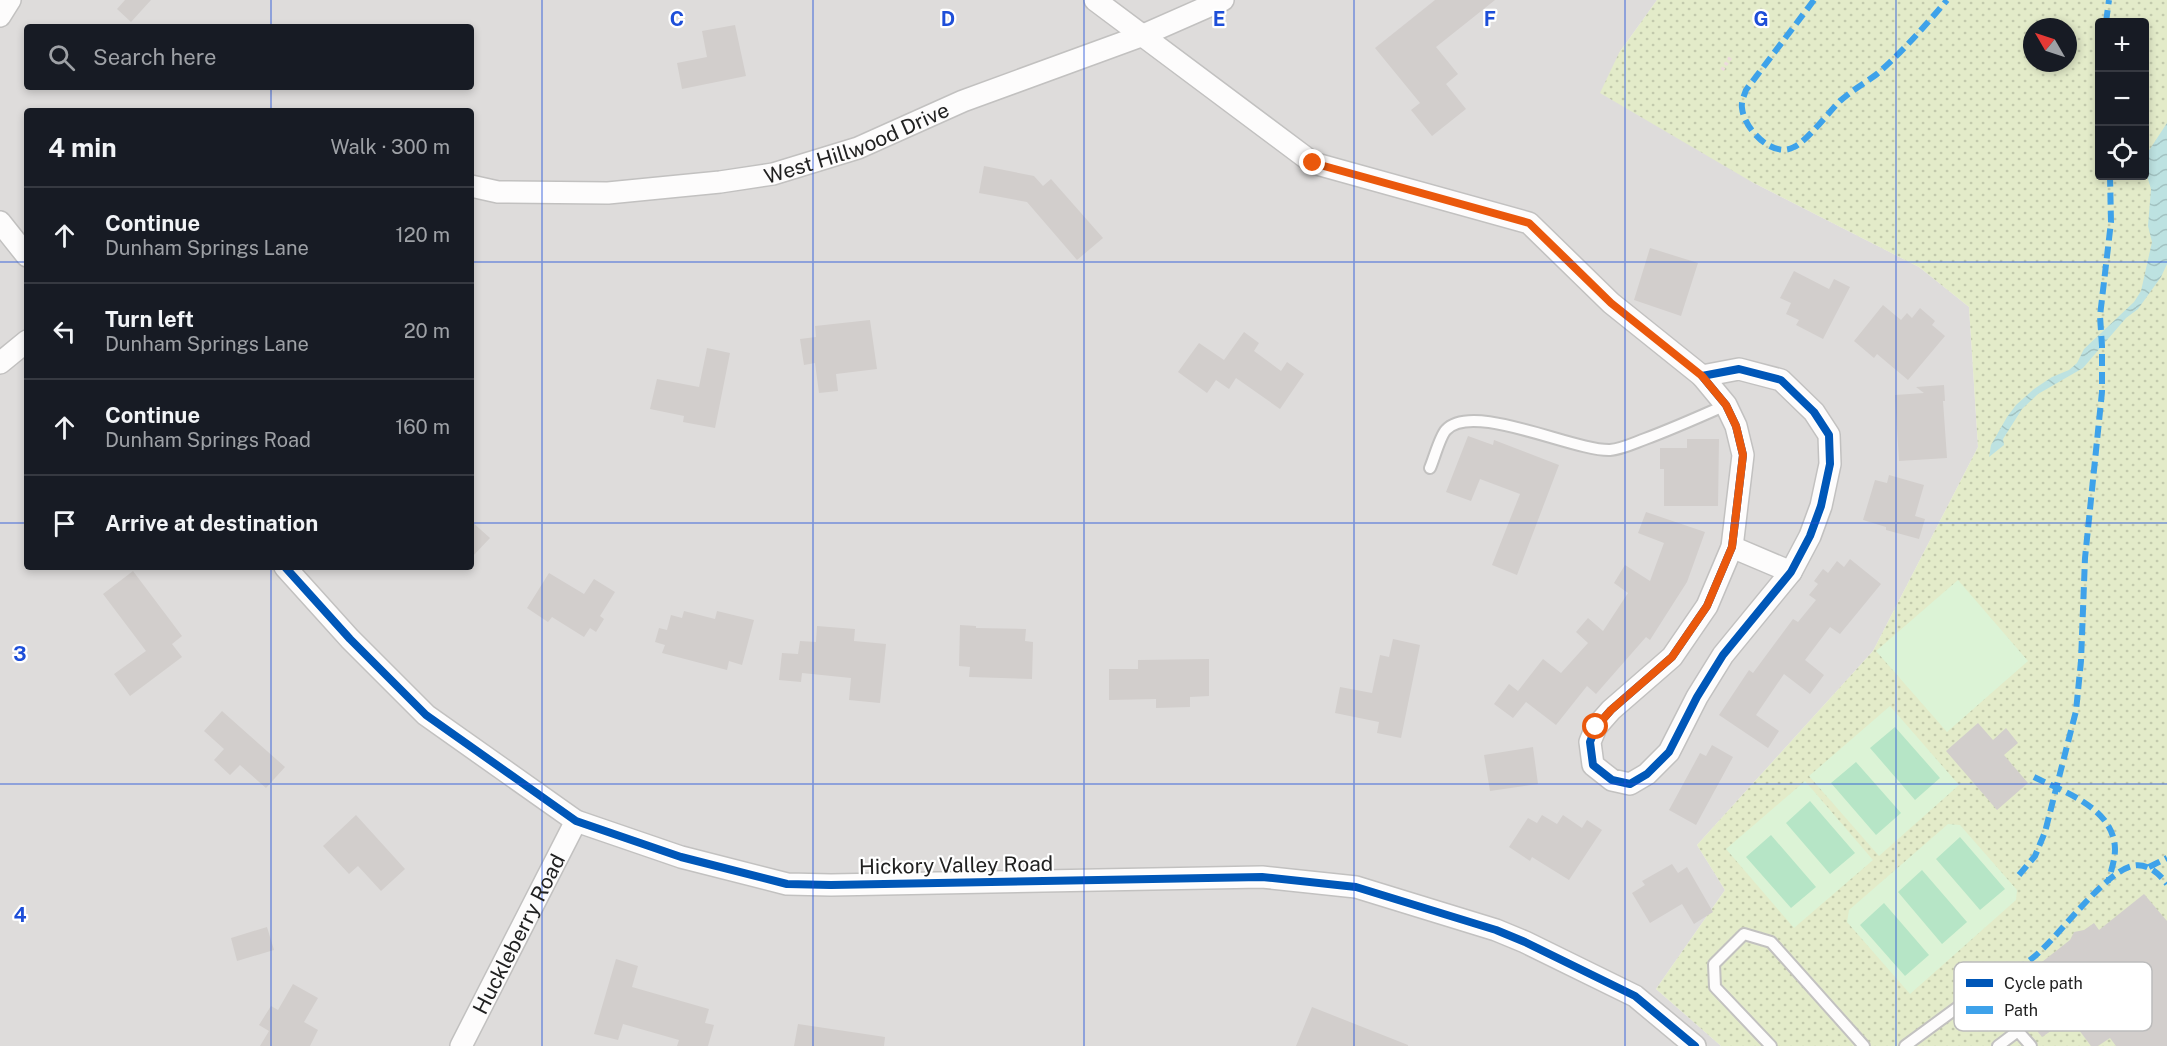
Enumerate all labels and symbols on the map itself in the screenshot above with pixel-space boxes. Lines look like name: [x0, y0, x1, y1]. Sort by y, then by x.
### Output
text: C: [670, 7, 684, 31]
text: D: [941, 7, 955, 31]
text: E: [1213, 7, 1225, 31]
text: F: [1484, 7, 1496, 31]
text: G: [1753, 7, 1769, 31]
north arrow: [2023, 18, 2077, 72]
street label: West Hillwood Drive: [761, 96, 953, 189]
route end: [1299, 149, 1325, 175]
text: 3: [13, 642, 27, 666]
route start: [1582, 713, 1608, 739]
street label: Huckleberry Road: [467, 850, 570, 1018]
street label: Hickory Valley Road: [859, 851, 1053, 879]
text: 4: [13, 903, 27, 927]
legend: [1954, 962, 2152, 1031]
text: Cycle path: [2004, 974, 2083, 993]
text: Path: [2004, 1001, 2038, 1020]

